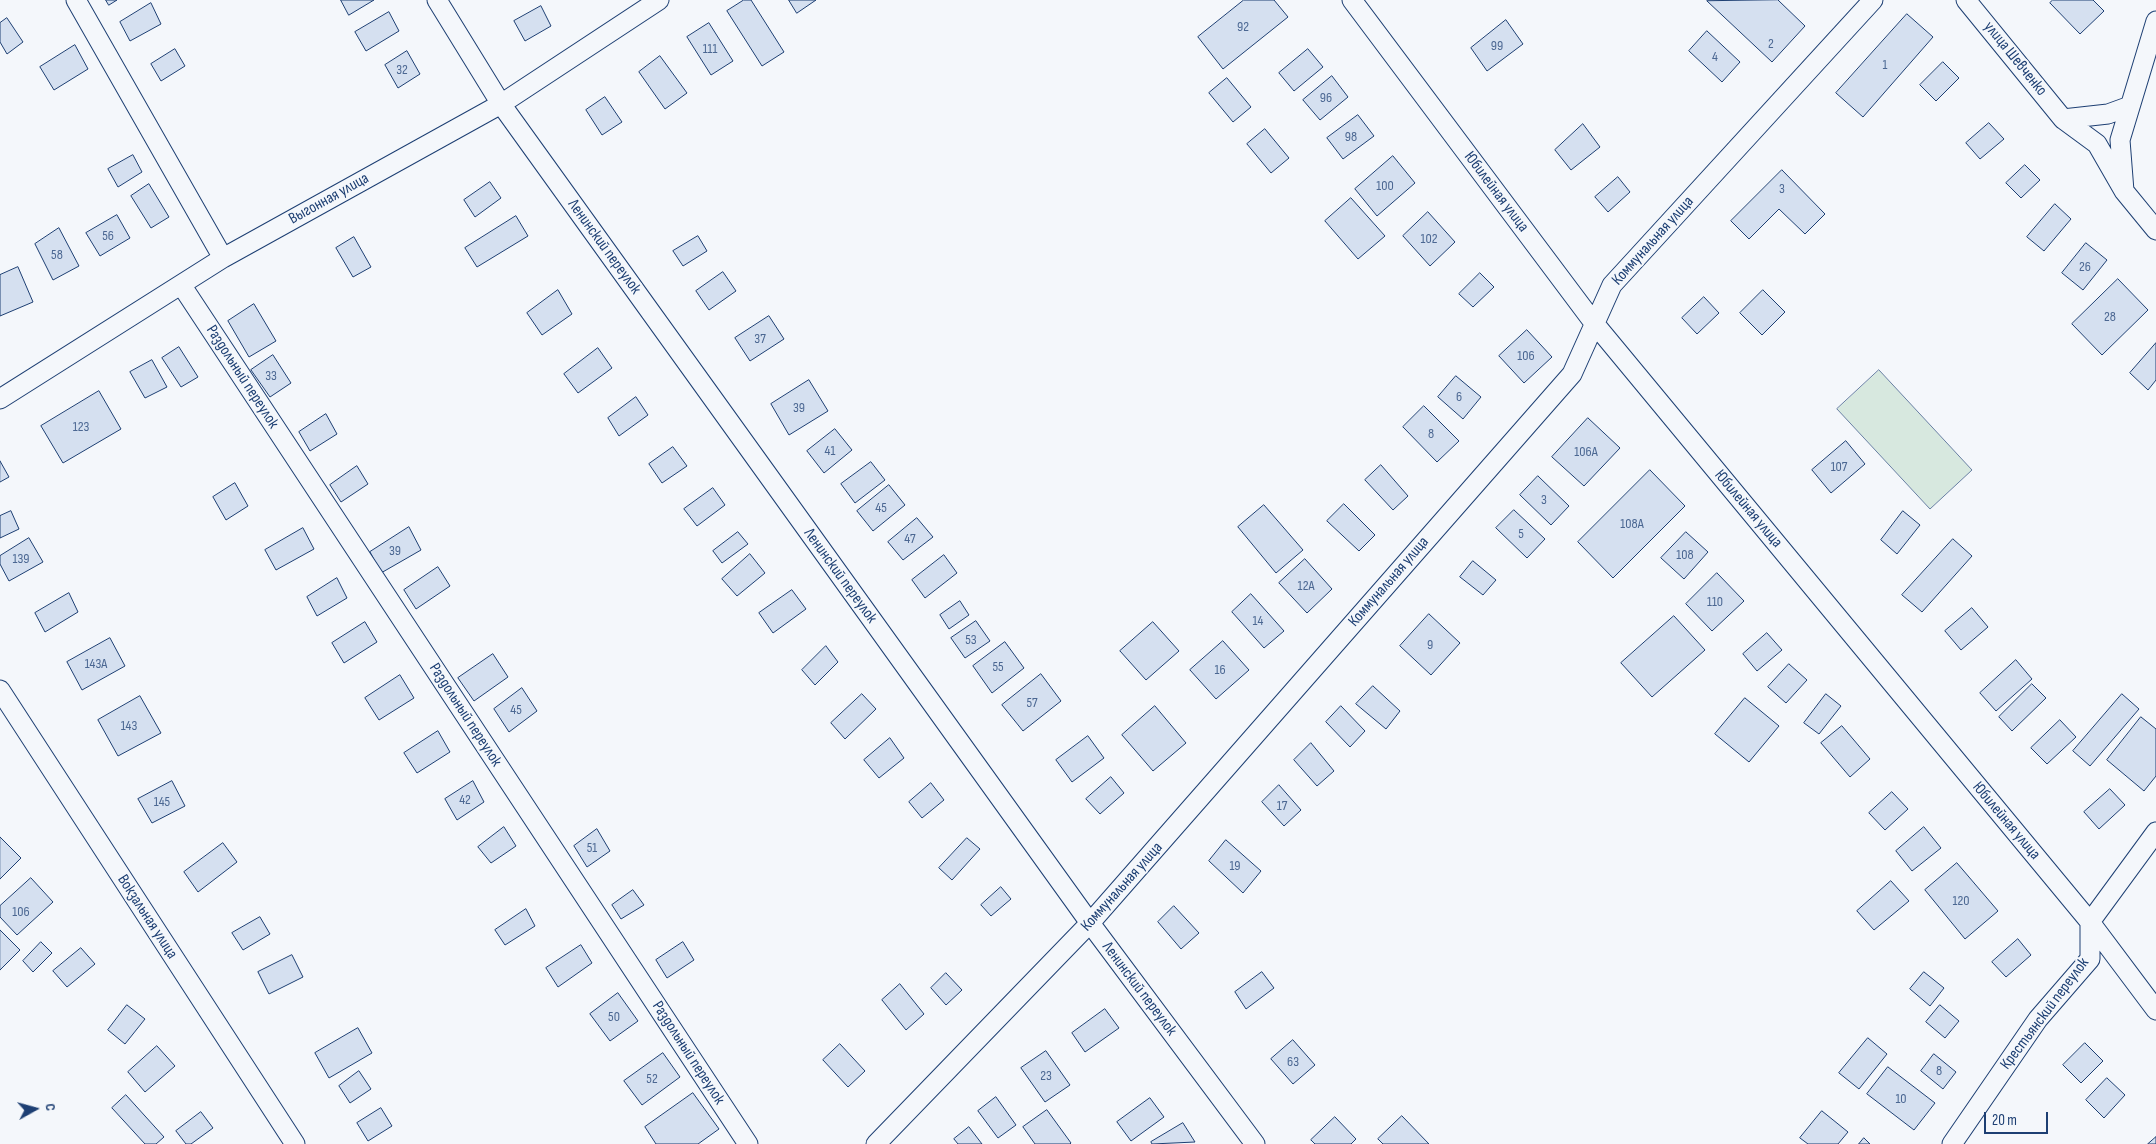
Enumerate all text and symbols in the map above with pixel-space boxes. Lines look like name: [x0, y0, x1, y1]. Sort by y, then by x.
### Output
street label: улица Шевченко: [1979, 18, 2051, 100]
house number: 92: [1237, 19, 1249, 35]
house number: 2: [1768, 36, 1774, 52]
house number: 99: [1491, 38, 1503, 54]
house number: 111: [703, 41, 717, 57]
house number: 4: [1712, 49, 1718, 65]
house number: 1: [1883, 57, 1887, 73]
house number: 32: [396, 62, 408, 78]
house number: 96: [1320, 90, 1332, 106]
house number: 98: [1345, 129, 1357, 145]
street label: Юбилейная улица: [1460, 148, 1532, 236]
street label: Выгонная улица: [286, 169, 372, 229]
house number: 100: [1376, 178, 1394, 194]
house number: 3: [1779, 181, 1785, 197]
street label: Коммунальная улица: [1608, 193, 1698, 289]
street label: Ленинский переулок: [563, 196, 645, 298]
house number: 56: [102, 228, 114, 244]
house number: 102: [1421, 231, 1437, 247]
house number: 58: [51, 247, 63, 263]
house number: 26: [2079, 259, 2091, 275]
house number: 28: [2104, 309, 2116, 325]
street label: Раздольный переулок: [201, 322, 283, 432]
house number: 37: [754, 331, 766, 347]
house number: 106: [1517, 348, 1535, 364]
house number: 33: [265, 368, 277, 384]
house number: 6: [1456, 389, 1462, 405]
house number: 39: [793, 400, 805, 416]
house number: 123: [73, 419, 89, 435]
house number: 8: [1428, 426, 1434, 442]
house number: 41: [825, 443, 835, 459]
house number: 106А: [1574, 444, 1598, 460]
house number: 107: [1831, 459, 1847, 475]
street label: Юбилейная улица: [1710, 466, 1786, 552]
house number: 3: [1541, 492, 1547, 508]
house number: 45: [875, 500, 887, 516]
house number: 108А: [1620, 516, 1644, 532]
street label: Ленинский переулок: [799, 525, 881, 627]
house number: 5: [1518, 526, 1524, 542]
house number: 47: [904, 531, 916, 547]
street label: Коммунальная улица: [1345, 533, 1433, 631]
house number: 39: [389, 543, 401, 559]
house number: 108: [1676, 547, 1694, 563]
house number: 139: [13, 551, 29, 567]
house number: 12А: [1298, 578, 1314, 594]
house number: 110: [1707, 594, 1723, 610]
house number: 14: [1253, 613, 1263, 629]
house number: 53: [965, 632, 977, 648]
house number: 9: [1427, 637, 1433, 653]
house number: 143А: [85, 656, 107, 672]
house number: 55: [992, 659, 1004, 675]
street label: Раздольный переулок: [424, 660, 506, 770]
house number: 16: [1214, 662, 1226, 678]
house number: 57: [1026, 695, 1038, 711]
house number: 45: [510, 702, 522, 718]
house number: 143: [121, 718, 137, 734]
street label: Юбилейная улица: [1968, 778, 2044, 864]
house number: 42: [459, 792, 471, 808]
house number: 145: [154, 794, 170, 810]
house number: 17: [1277, 798, 1287, 814]
street label: Коммунальная улица: [1077, 839, 1167, 935]
house number: 51: [587, 840, 597, 856]
house number: 19: [1229, 858, 1241, 874]
street label: Вокзальная улица: [113, 871, 181, 963]
house number: 120: [1952, 893, 1970, 909]
house number: 106: [12, 904, 30, 920]
street label: Ленинский переулок: [1097, 938, 1181, 1040]
street label: Крестьянский переулок: [1997, 954, 2093, 1074]
street label: Раздольный переулок: [647, 998, 729, 1108]
house number: 50: [608, 1009, 620, 1025]
house number: 63: [1287, 1054, 1299, 1070]
house number: 8: [1936, 1063, 1942, 1079]
house number: 23: [1040, 1068, 1052, 1084]
house number: 52: [646, 1071, 658, 1087]
north arrow: [10, 1084, 60, 1134]
house number: 10: [1895, 1091, 1907, 1107]
scale bar: [1986, 1102, 2050, 1134]
text: С: [42, 1103, 59, 1112]
text: 20 m: [1992, 1111, 2017, 1130]

